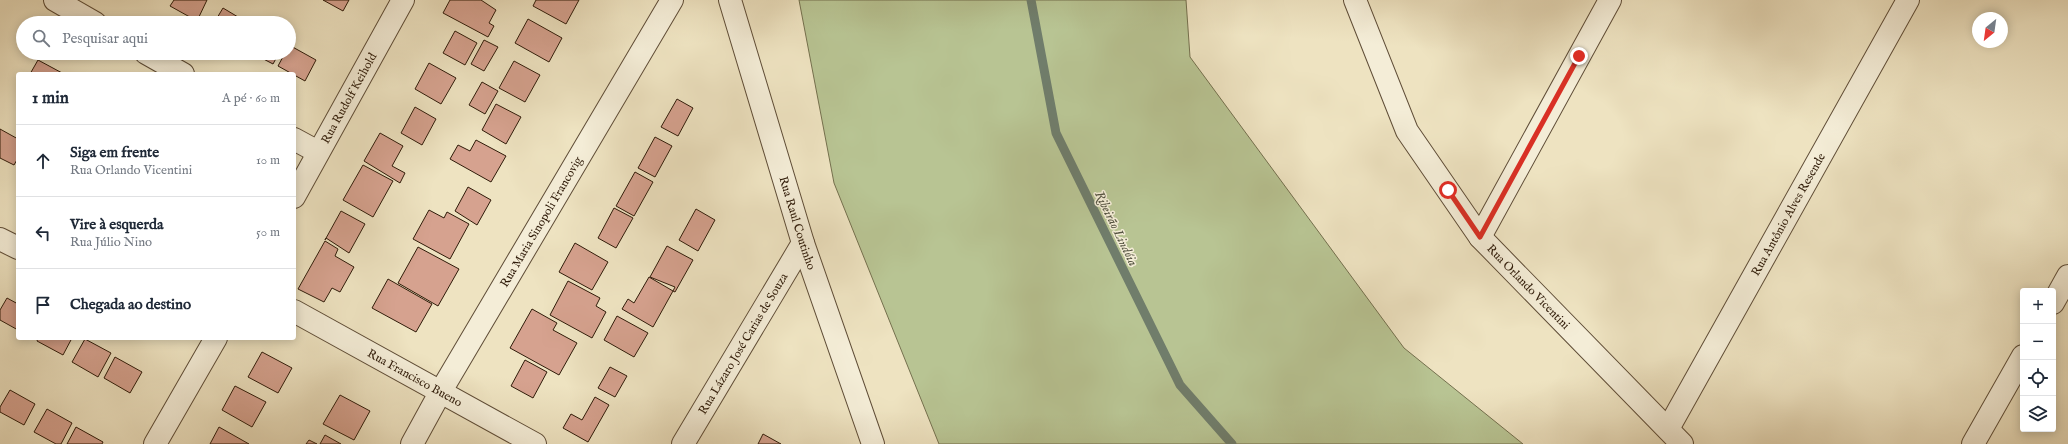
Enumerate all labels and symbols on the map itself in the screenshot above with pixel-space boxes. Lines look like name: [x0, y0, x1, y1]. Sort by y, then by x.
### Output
north arrow: [1972, 12, 2008, 48]
route end: [1570, 47, 1588, 65]
street label: Rua Rudolf Keihold: [318, 50, 381, 146]
street label: Rua Antônio Alves Resende: [1748, 150, 1829, 279]
street label: Rua Maria Sinopoli Francovig: [497, 153, 586, 290]
street label: Rua Raul Coutinho: [775, 175, 819, 273]
route start: [1439, 181, 1457, 199]
water label: Ribeirão Lindóia: [1090, 188, 1141, 269]
street label: Rua Orlando Vicentini: [1483, 241, 1573, 333]
street label: Rua Lázaro José Carias de Souza: [695, 270, 792, 417]
street label: Rua Francisco Bueno: [365, 346, 465, 411]

